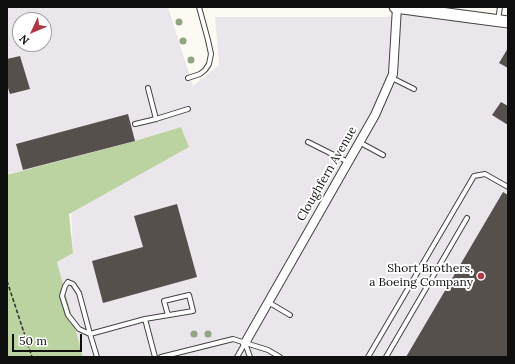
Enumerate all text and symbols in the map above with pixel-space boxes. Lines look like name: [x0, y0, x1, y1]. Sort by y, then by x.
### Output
north arrow: [12, 12, 52, 52]
text: N: [16, 32, 32, 48]
street label: Cloughfern Avenue: [294, 124, 360, 224]
place label: Short Brothers, a Boeing Company: [369, 262, 473, 290]
marker: Short Brothers, a Boeing Company: [476, 271, 486, 281]
scale bar: [14, 326, 84, 352]
text: 50 m: [19, 333, 47, 348]

